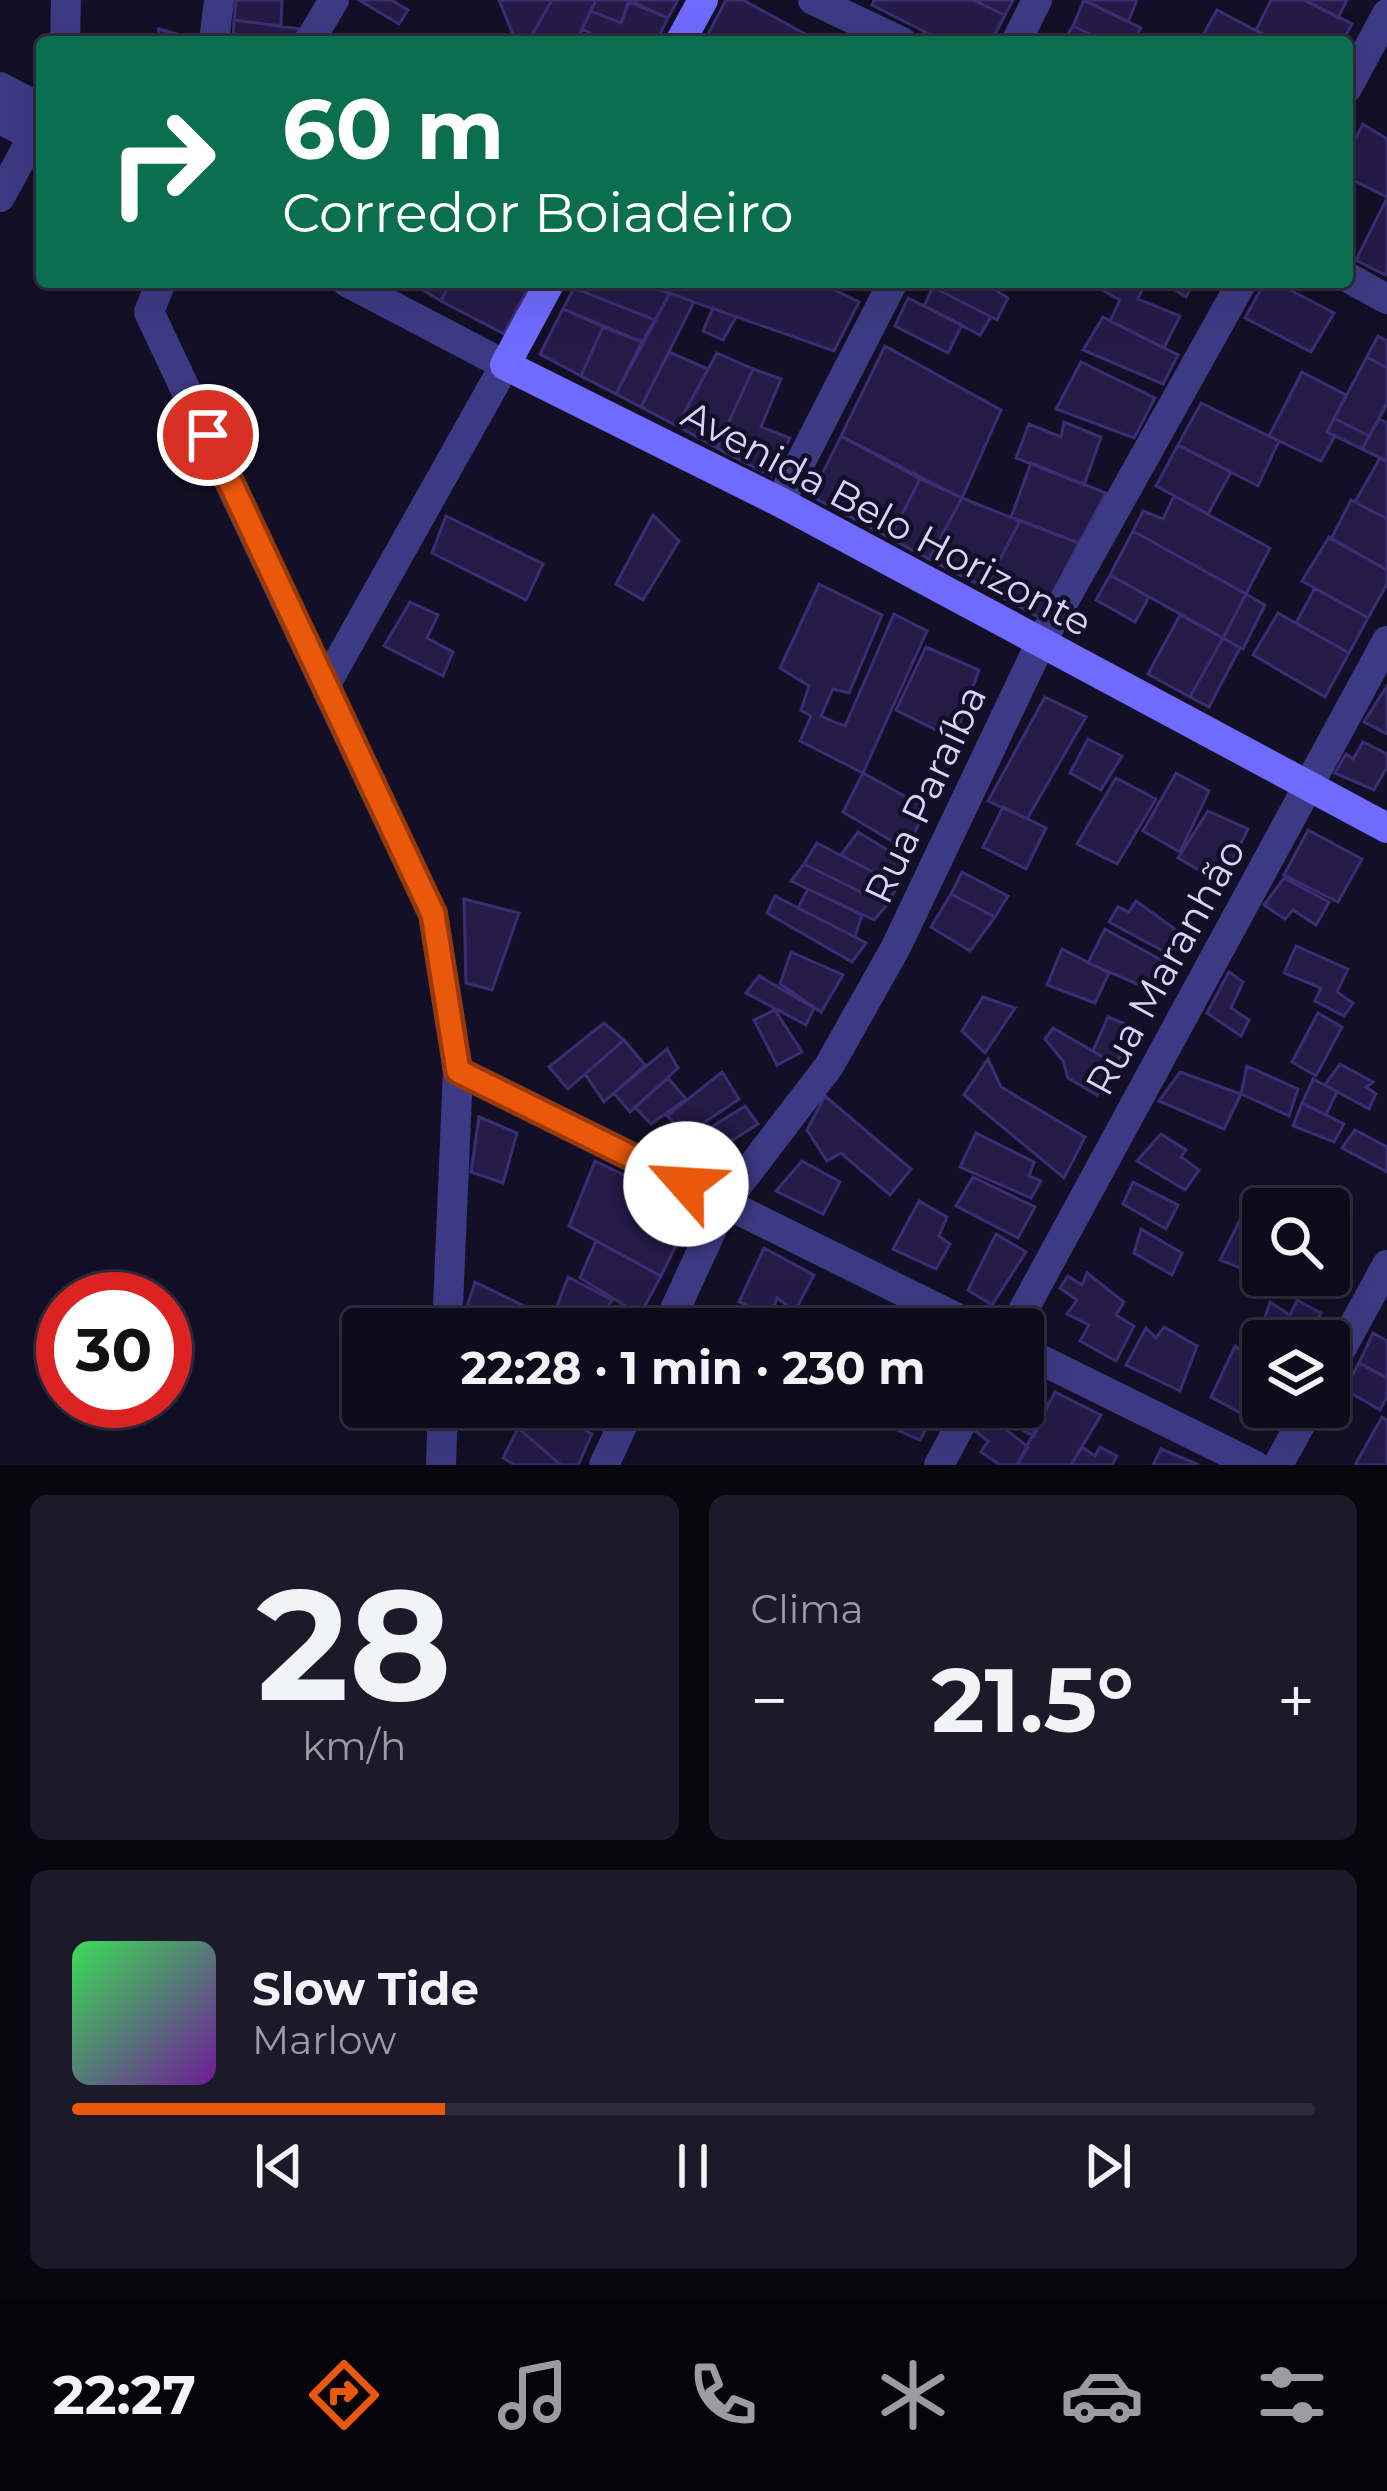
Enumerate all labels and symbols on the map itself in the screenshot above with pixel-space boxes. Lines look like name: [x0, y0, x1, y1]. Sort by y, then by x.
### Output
pin: [157, 384, 259, 486]
street label: Avenida Belo Horizonte: [674, 390, 1100, 646]
street label: Rua Paraíba: [854, 677, 996, 911]
street label: Rua Maranhão: [1075, 831, 1255, 1103]
position arrow: [623, 1121, 749, 1247]
speed limit sign: 30: [36, 1272, 192, 1428]

